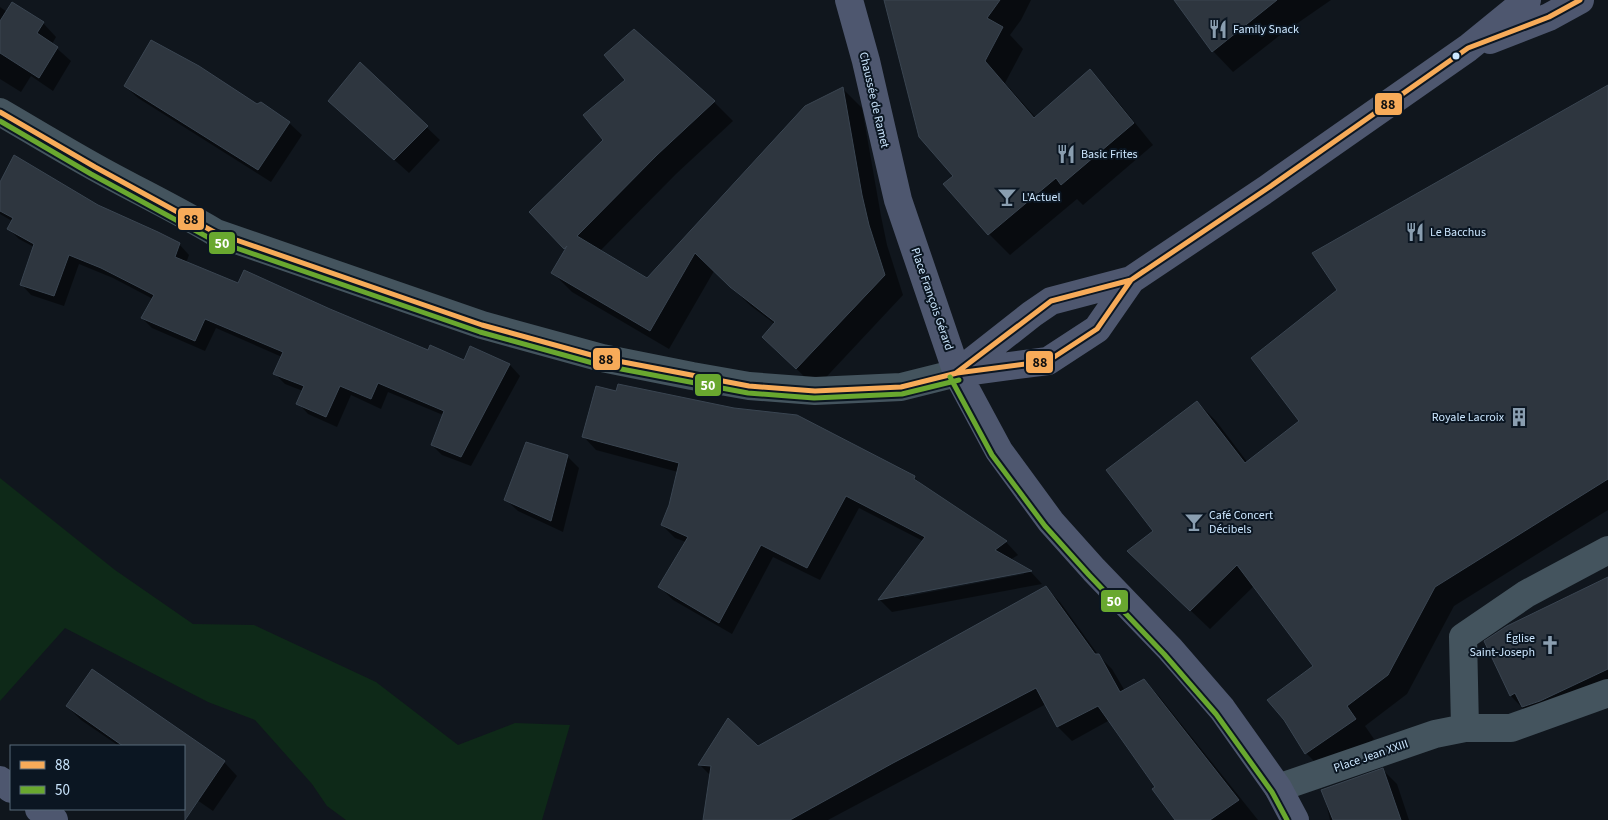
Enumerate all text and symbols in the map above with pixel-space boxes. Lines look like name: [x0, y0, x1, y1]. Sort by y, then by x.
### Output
restaurant icon: Family Snack: [1207, 18, 1229, 40]
place label: Family Snack: [1233, 21, 1299, 38]
street label: Chaussée de Ramet: [855, 50, 893, 150]
unlabelled marker: [1451, 51, 1461, 61]
line badge: 88: [1374, 92, 1403, 116]
text: 88: [1381, 95, 1395, 115]
restaurant icon: Basic Frites: [1055, 143, 1077, 165]
place label: Basic Frites: [1081, 146, 1138, 163]
bar icon: L'Actuel: [996, 186, 1018, 208]
place label: L'Actuel: [1022, 189, 1061, 206]
line badge: 88: [177, 207, 205, 231]
text: 88: [184, 210, 198, 230]
restaurant icon: Le Bacchus: [1404, 221, 1426, 243]
place label: Le Bacchus: [1430, 224, 1486, 241]
line badge: 50: [208, 231, 236, 255]
text: 50: [215, 234, 229, 254]
street label: Place François Gérard: [906, 245, 958, 353]
line badge: 88: [592, 347, 621, 371]
text: 88: [599, 350, 613, 370]
line badge: 88: [1025, 350, 1054, 374]
text: 88: [1033, 353, 1047, 373]
line badge: 50: [694, 373, 722, 397]
text: 50: [701, 376, 715, 396]
building icon: Royale Lacroix: [1508, 406, 1530, 428]
place label: Royale Lacroix: [1432, 409, 1505, 426]
place label: Café Concert Décibels: [1209, 507, 1273, 538]
bar icon: Café Concert Décibels: [1183, 511, 1205, 533]
line badge: 50: [1100, 589, 1129, 613]
text: 50: [1107, 592, 1121, 612]
place label: Église Saint-Joseph: [1469, 630, 1535, 661]
church icon: Église Saint-Joseph: [1539, 634, 1561, 656]
street label: Place Jean XXIII: [1331, 735, 1411, 777]
legend: [10, 745, 185, 810]
text: 88: [55, 755, 70, 776]
text: 50: [55, 780, 70, 801]

